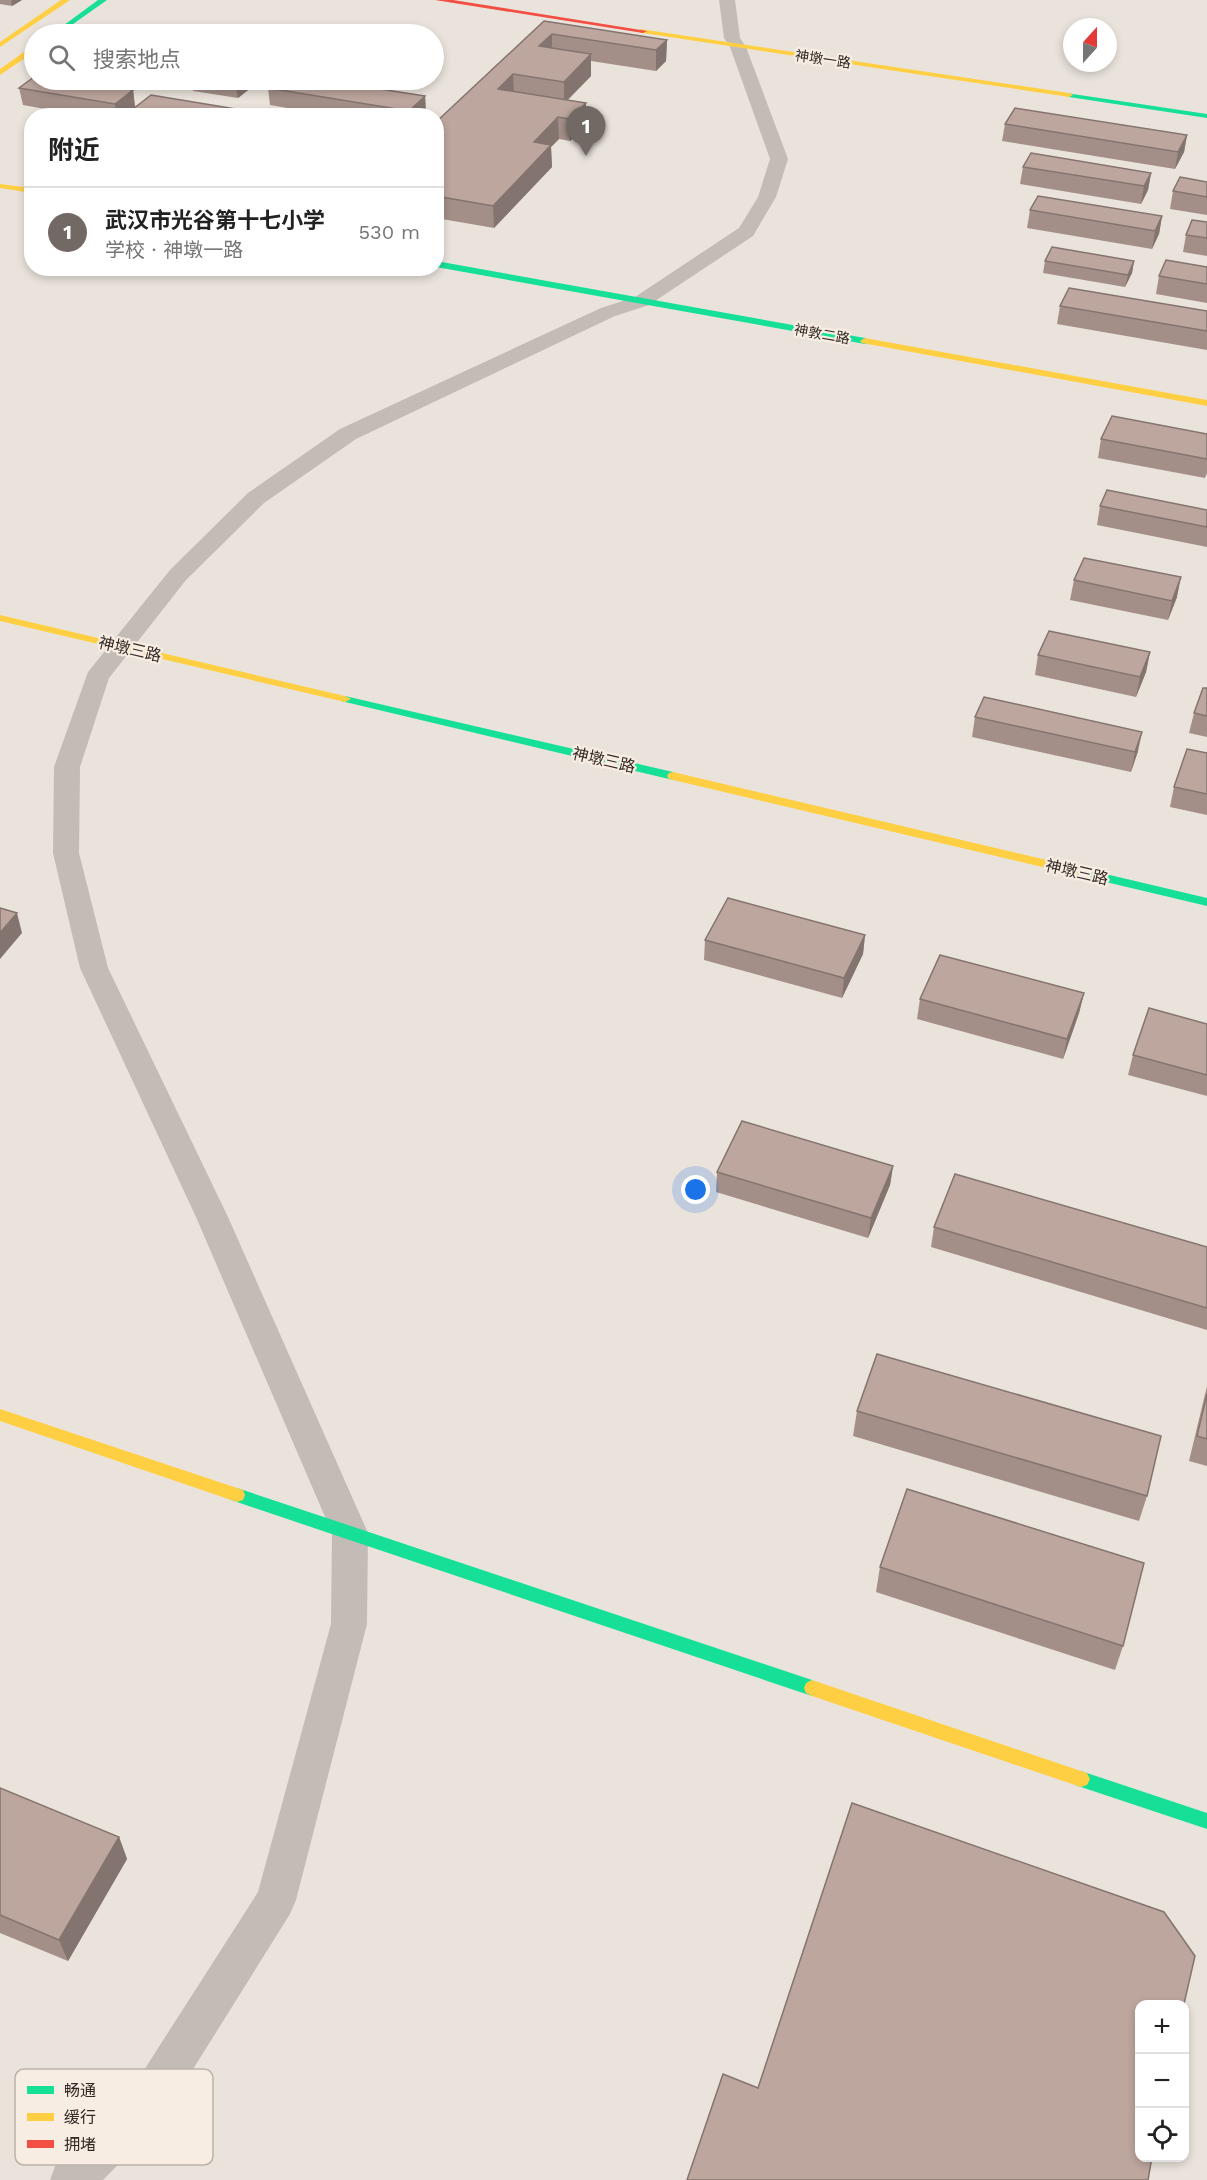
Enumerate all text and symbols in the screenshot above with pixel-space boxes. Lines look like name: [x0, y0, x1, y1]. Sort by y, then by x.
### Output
north arrow: [1063, 18, 1117, 72]
search box: [24, 24, 444, 90]
icon: search: [45, 41, 78, 74]
text: 搜索地点: [93, 47, 181, 72]
street label: 神墩一路: [794, 47, 852, 71]
pin: 1: [566, 106, 606, 156]
text: 附近: [48, 135, 100, 165]
text: 武汉市光谷第十七小学: [105, 208, 325, 233]
text: 1: [63, 220, 72, 244]
text: 530 m: [358, 220, 420, 244]
text: 学校 · 神墩一路: [105, 238, 243, 262]
street label: 神敦二路: [793, 321, 851, 347]
street label: 神墩三路: [97, 633, 163, 665]
street label: 神墩三路: [571, 744, 637, 776]
street label: 神墩三路: [1044, 856, 1110, 888]
your location: [681, 1175, 710, 1204]
map controls: [1135, 2000, 1189, 2162]
button: +: [1135, 2000, 1189, 2054]
button: −: [1135, 2054, 1189, 2108]
legend: [15, 2069, 213, 2165]
text: 畅通: [64, 2081, 96, 2100]
text: 缓行: [64, 2108, 96, 2127]
button: locate: [1135, 2108, 1189, 2162]
text: 拥堵: [64, 2135, 96, 2154]

